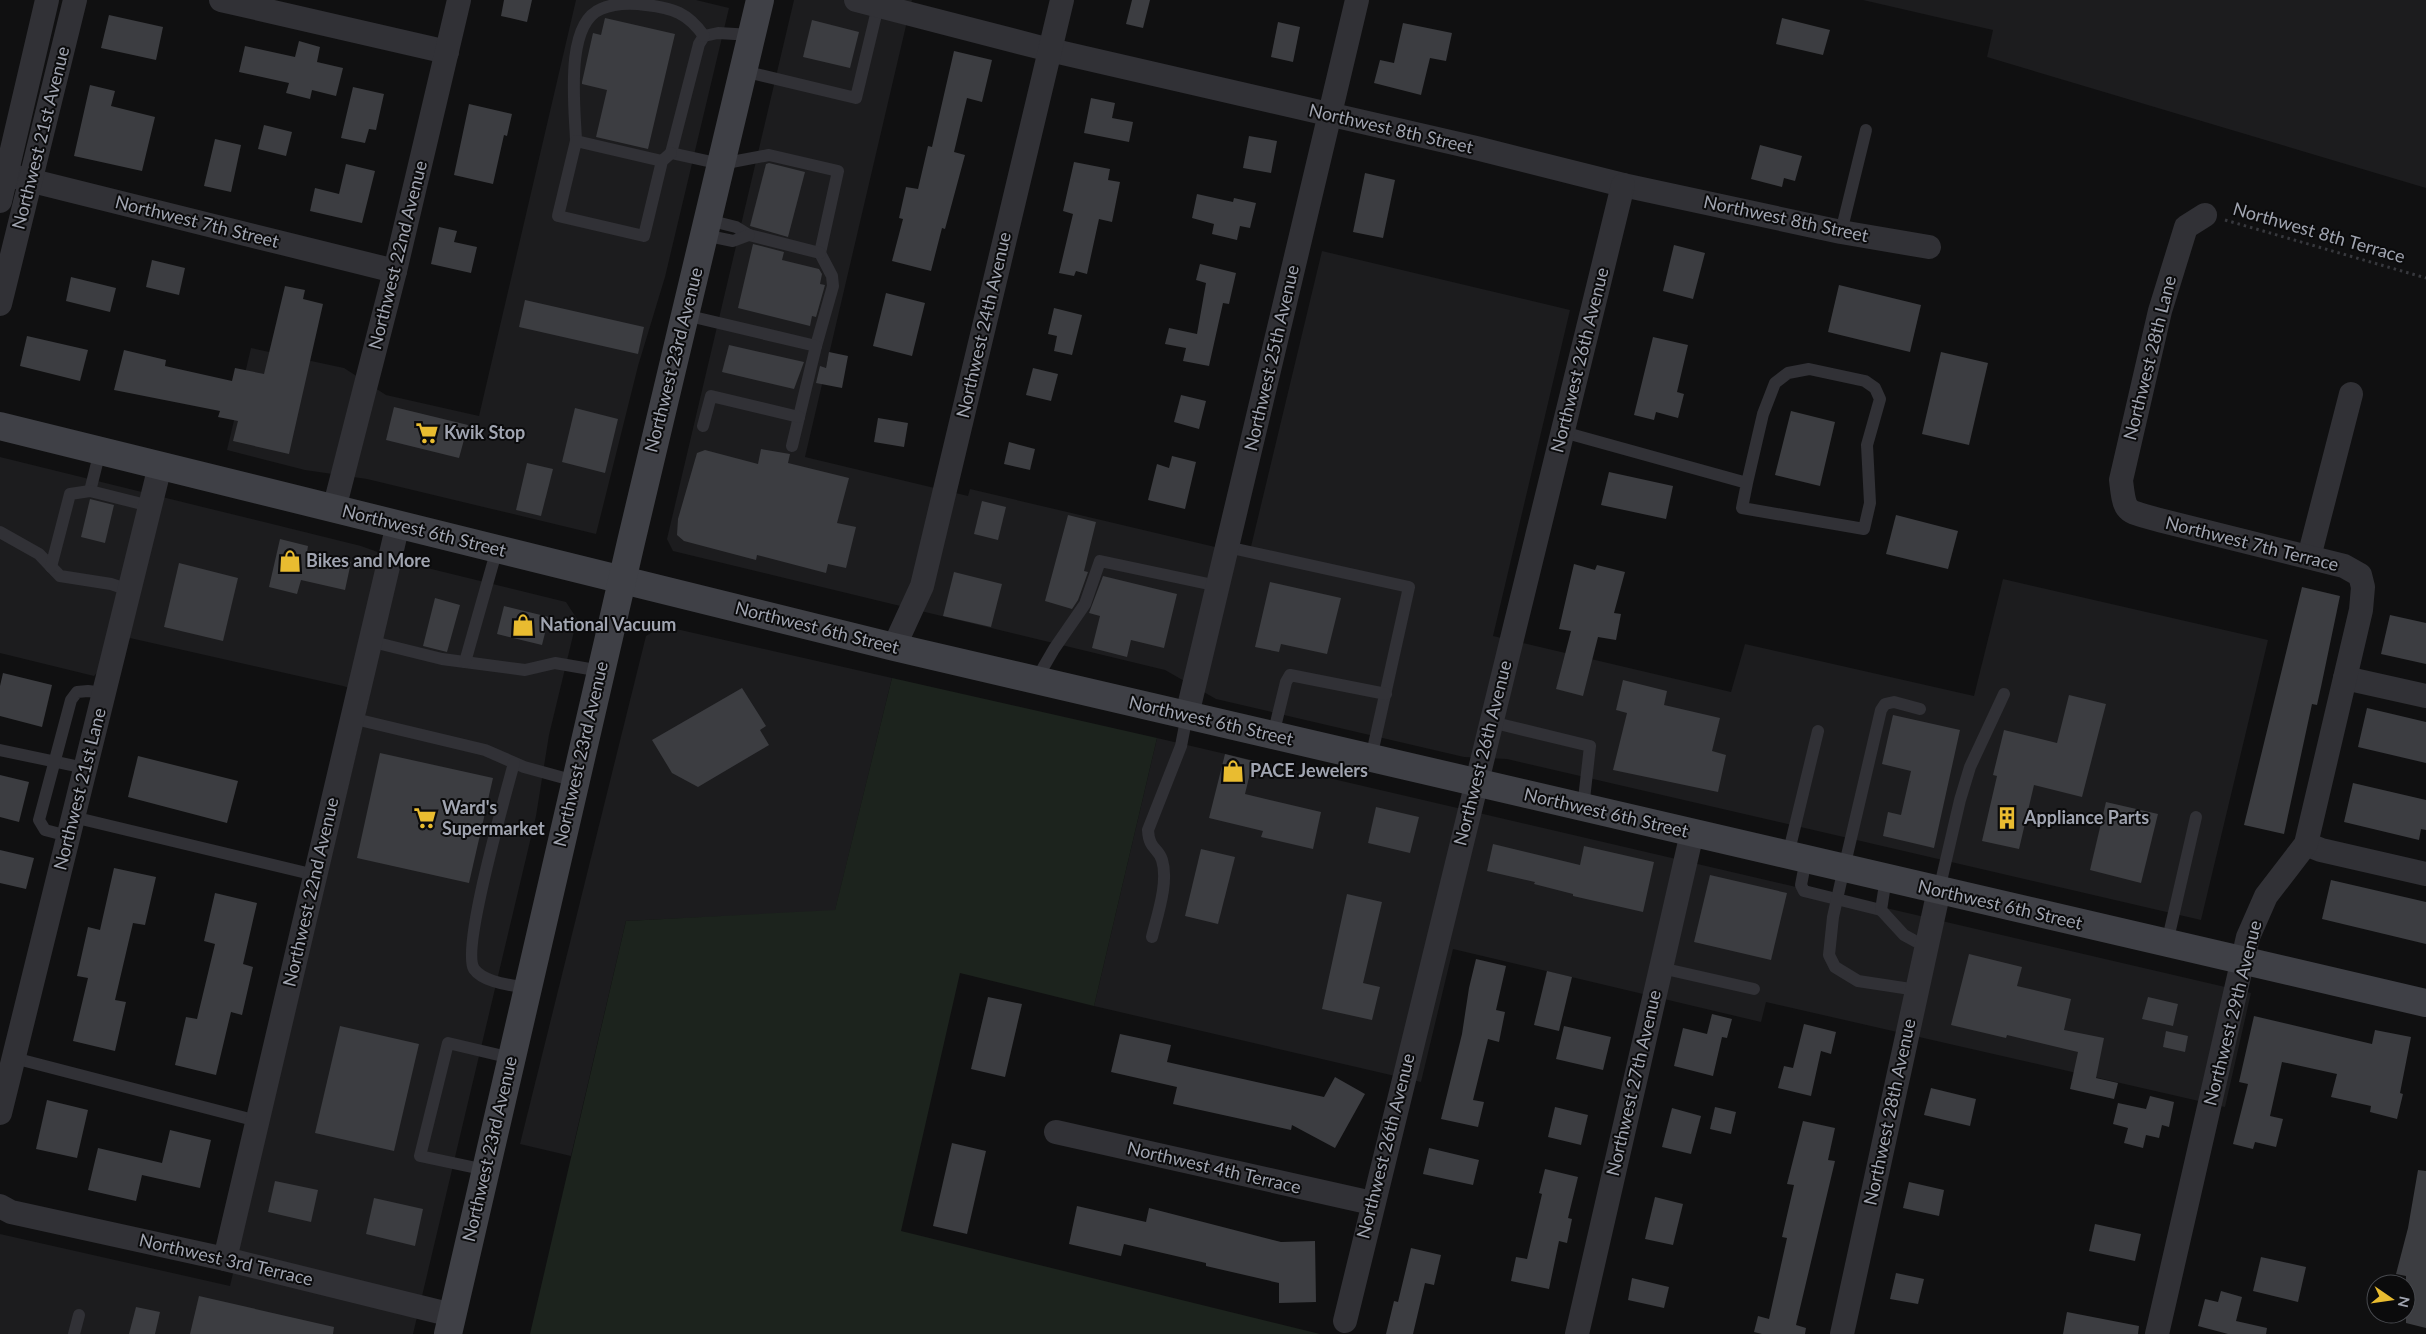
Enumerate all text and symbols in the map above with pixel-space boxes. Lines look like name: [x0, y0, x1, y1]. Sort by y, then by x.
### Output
street label: Northwest 21st Avenue: [7, 44, 73, 232]
street label: Northwest 8th Street: [1307, 98, 1476, 158]
street label: Northwest 22nd Avenue: [363, 158, 431, 351]
street label: Northwest 7th Street: [113, 190, 282, 252]
street label: Northwest 8th Street: [1702, 190, 1871, 246]
street label: Northwest 8th Terrace: [2231, 197, 2408, 267]
street label: Northwest 24th Avenue: [951, 230, 1015, 420]
street label: Northwest 25th Avenue: [1239, 263, 1303, 453]
street label: Northwest 23rd Avenue: [639, 265, 707, 455]
street label: Northwest 26th Avenue: [1545, 265, 1613, 455]
street label: Northwest 28th Lane: [2118, 273, 2180, 442]
supermarket icon: Kwik Stop: [414, 420, 440, 446]
place label: Kwik Stop: [444, 421, 525, 443]
street label: Northwest 6th Street: [340, 499, 509, 561]
street label: Northwest 7th Terrace: [2163, 511, 2341, 575]
shop icon: Bikes and More: [277, 548, 303, 574]
place label: Bikes and More: [306, 549, 431, 571]
street label: Northwest 6th Street: [733, 596, 902, 658]
shop icon: National Vacuum: [510, 612, 536, 638]
place label: National Vacuum: [540, 613, 676, 635]
street label: Northwest 26th Avenue: [1448, 658, 1516, 848]
street label: Northwest 23rd Avenue: [548, 659, 612, 849]
street label: Northwest 6th Street: [1127, 690, 1296, 750]
street label: Northwest 21st Lane: [48, 705, 110, 872]
shop icon: PACE Jewelers: [1220, 758, 1246, 784]
place label: PACE Jewelers: [1250, 759, 1368, 781]
street label: Northwest 6th Street: [1522, 782, 1691, 842]
street label: Northwest 22nd Avenue: [278, 795, 343, 989]
place label: Ward's Supermarket: [442, 796, 545, 839]
supermarket icon: Ward's Supermarket: [412, 805, 438, 831]
building icon: Appliance Parts: [1994, 805, 2020, 831]
place label: Appliance Parts: [2023, 806, 2149, 828]
street label: Northwest 6th Street: [1916, 874, 2085, 934]
street label: Northwest 29th Avenue: [2198, 918, 2266, 1108]
street label: Northwest 27th Avenue: [1601, 988, 1665, 1178]
street label: Northwest 28th Avenue: [1859, 1017, 1920, 1207]
street label: Northwest 26th Avenue: [1351, 1051, 1419, 1241]
street label: Northwest 23rd Avenue: [457, 1054, 521, 1244]
street label: Northwest 4th Terrace: [1125, 1136, 1303, 1198]
street label: Northwest 3rd Terrace: [137, 1228, 315, 1290]
north arrow: [2366, 1274, 2416, 1324]
text: N: [2395, 1295, 2414, 1309]

